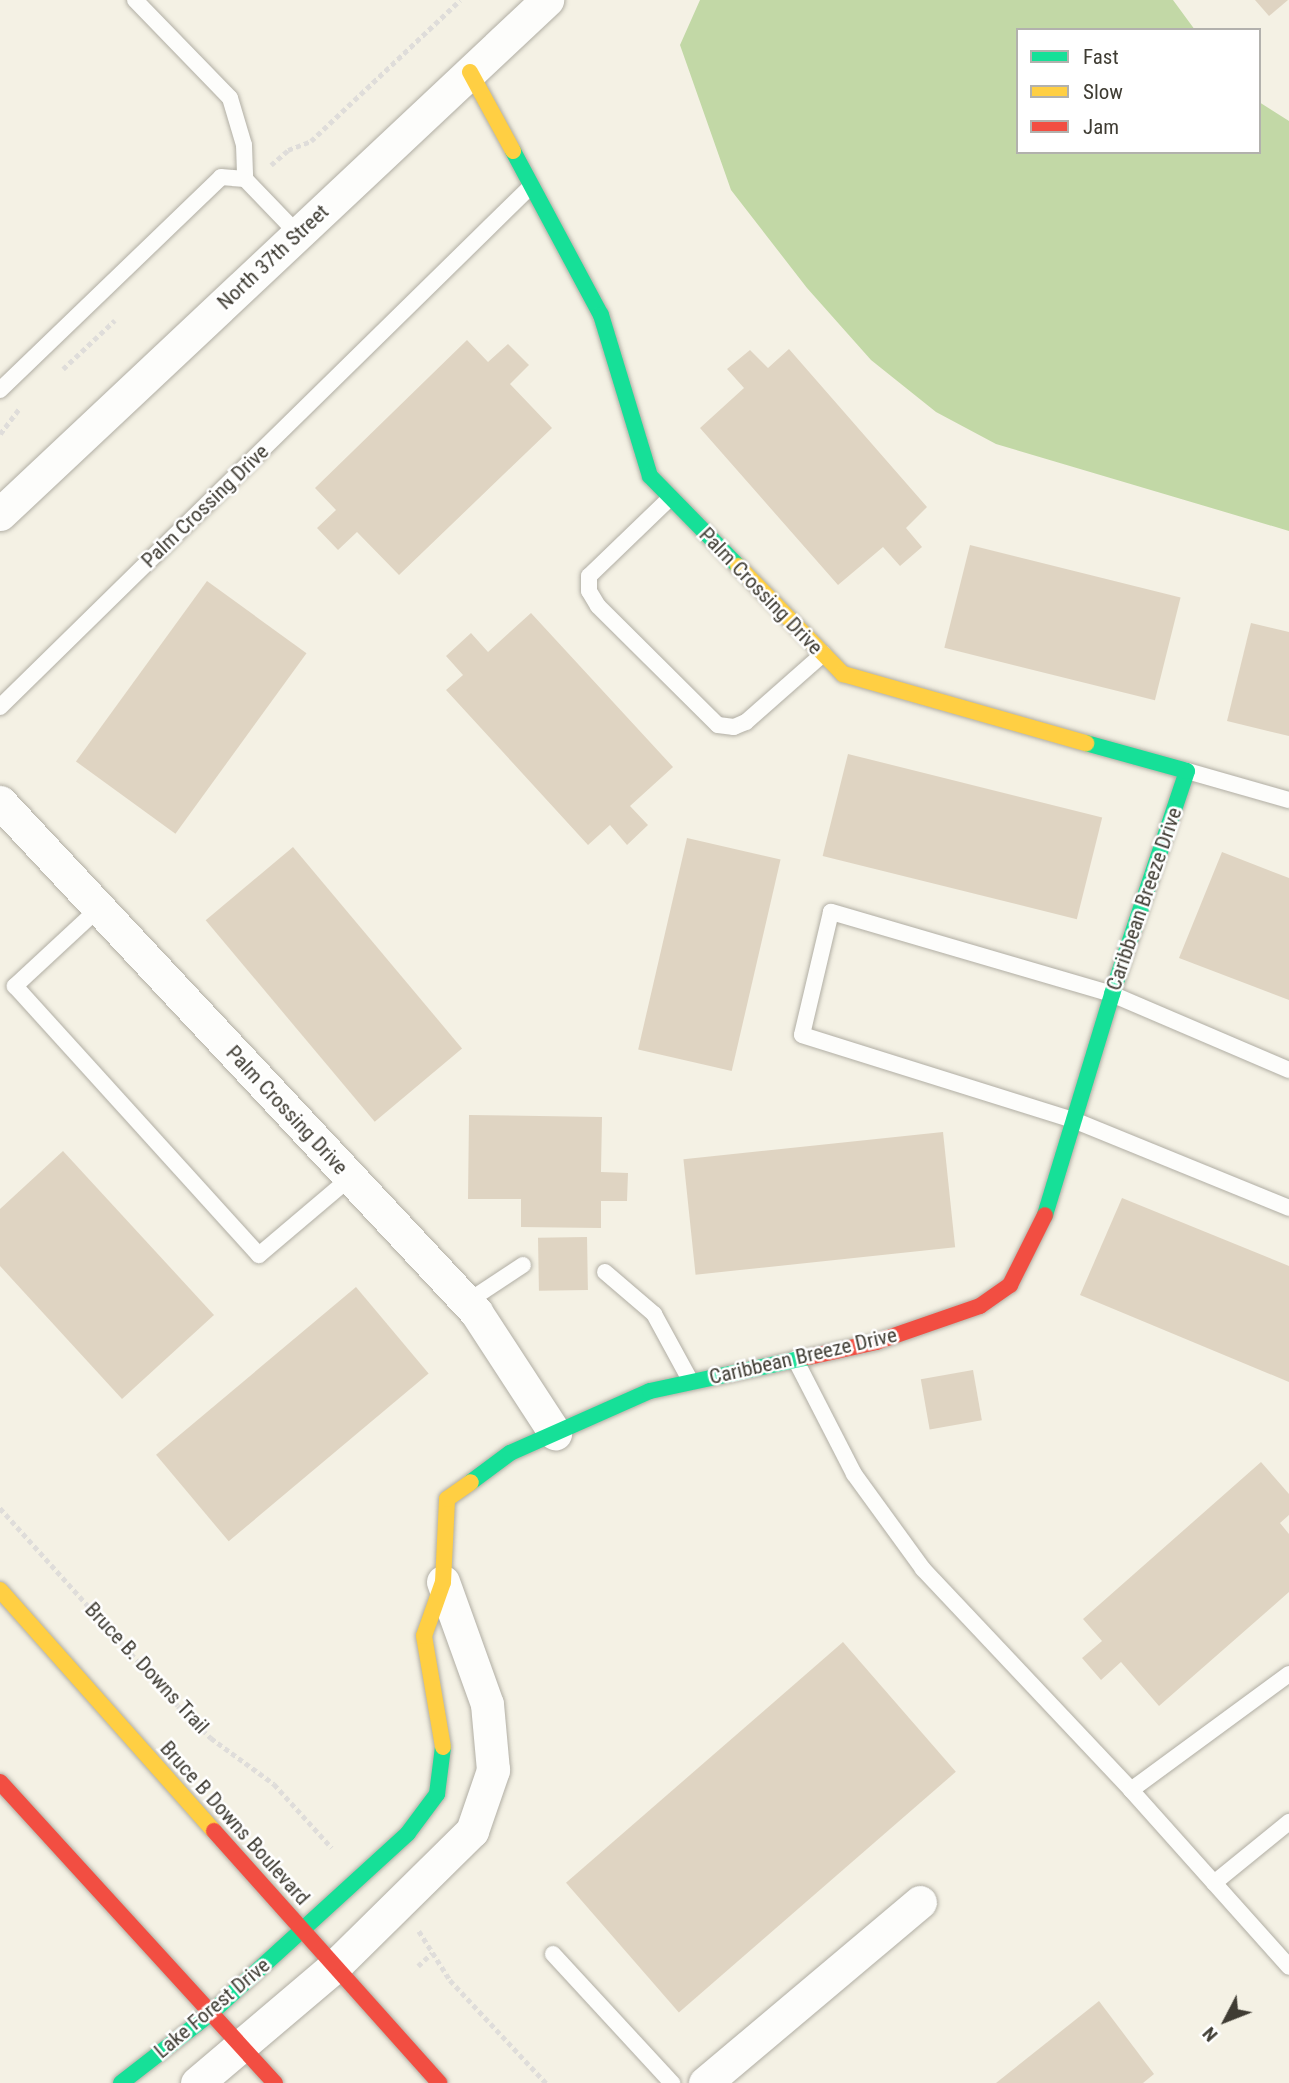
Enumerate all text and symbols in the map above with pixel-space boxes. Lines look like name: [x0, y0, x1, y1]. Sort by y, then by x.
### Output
legend: [1016, 28, 1261, 154]
text: Fast: [1083, 45, 1119, 69]
text: Slow: [1083, 80, 1123, 104]
text: Jam: [1083, 115, 1119, 139]
street label: North 37th Street: [212, 199, 334, 315]
street label: Palm Crossing Drive: [136, 439, 274, 573]
street label: Palm Crossing Drive: [694, 522, 828, 660]
street label: Caribbean Breeze Drive: [1101, 804, 1187, 994]
street label: Palm Crossing Drive: [221, 1040, 353, 1180]
street label: Caribbean Breeze Drive: [707, 1322, 899, 1390]
street label: Bruce B. Downs Trail: [80, 1597, 214, 1739]
street label: Bruce B Downs Boulevard: [155, 1736, 315, 1910]
street label: Lake Forest Drive: [149, 1952, 275, 2064]
north arrow: [1191, 1985, 1261, 2055]
text: N: [1198, 2022, 1222, 2046]

